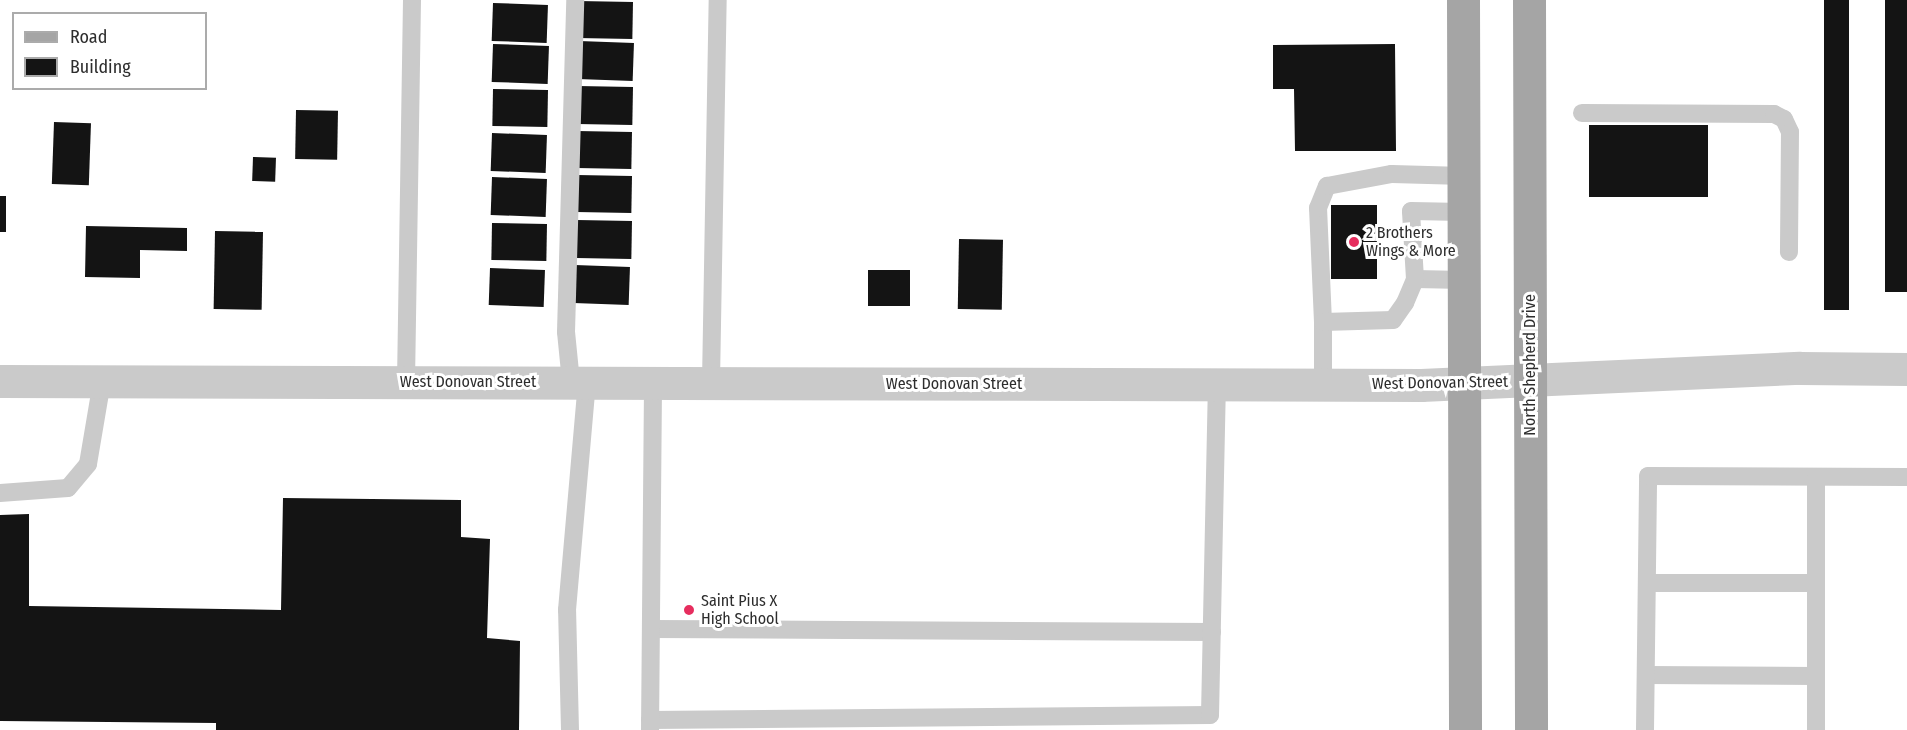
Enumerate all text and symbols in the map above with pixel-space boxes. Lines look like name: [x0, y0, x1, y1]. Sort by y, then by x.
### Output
legend: [12, 12, 207, 90]
text: Road: [70, 26, 107, 48]
text: Building: [70, 56, 131, 78]
place label: 2 Brothers Wings & More: [1366, 223, 1456, 261]
marker: 2 Brothers Wings & More: [1347, 235, 1361, 249]
street label: North Shepherd Drive: [1520, 294, 1540, 436]
street label: West Donovan Street: [400, 372, 536, 392]
street label: West Donovan Street: [1372, 372, 1508, 394]
street label: West Donovan Street: [886, 374, 1022, 394]
place label: Saint Pius X High School: [701, 591, 779, 629]
marker: Saint Pius X High School: [682, 603, 696, 617]

